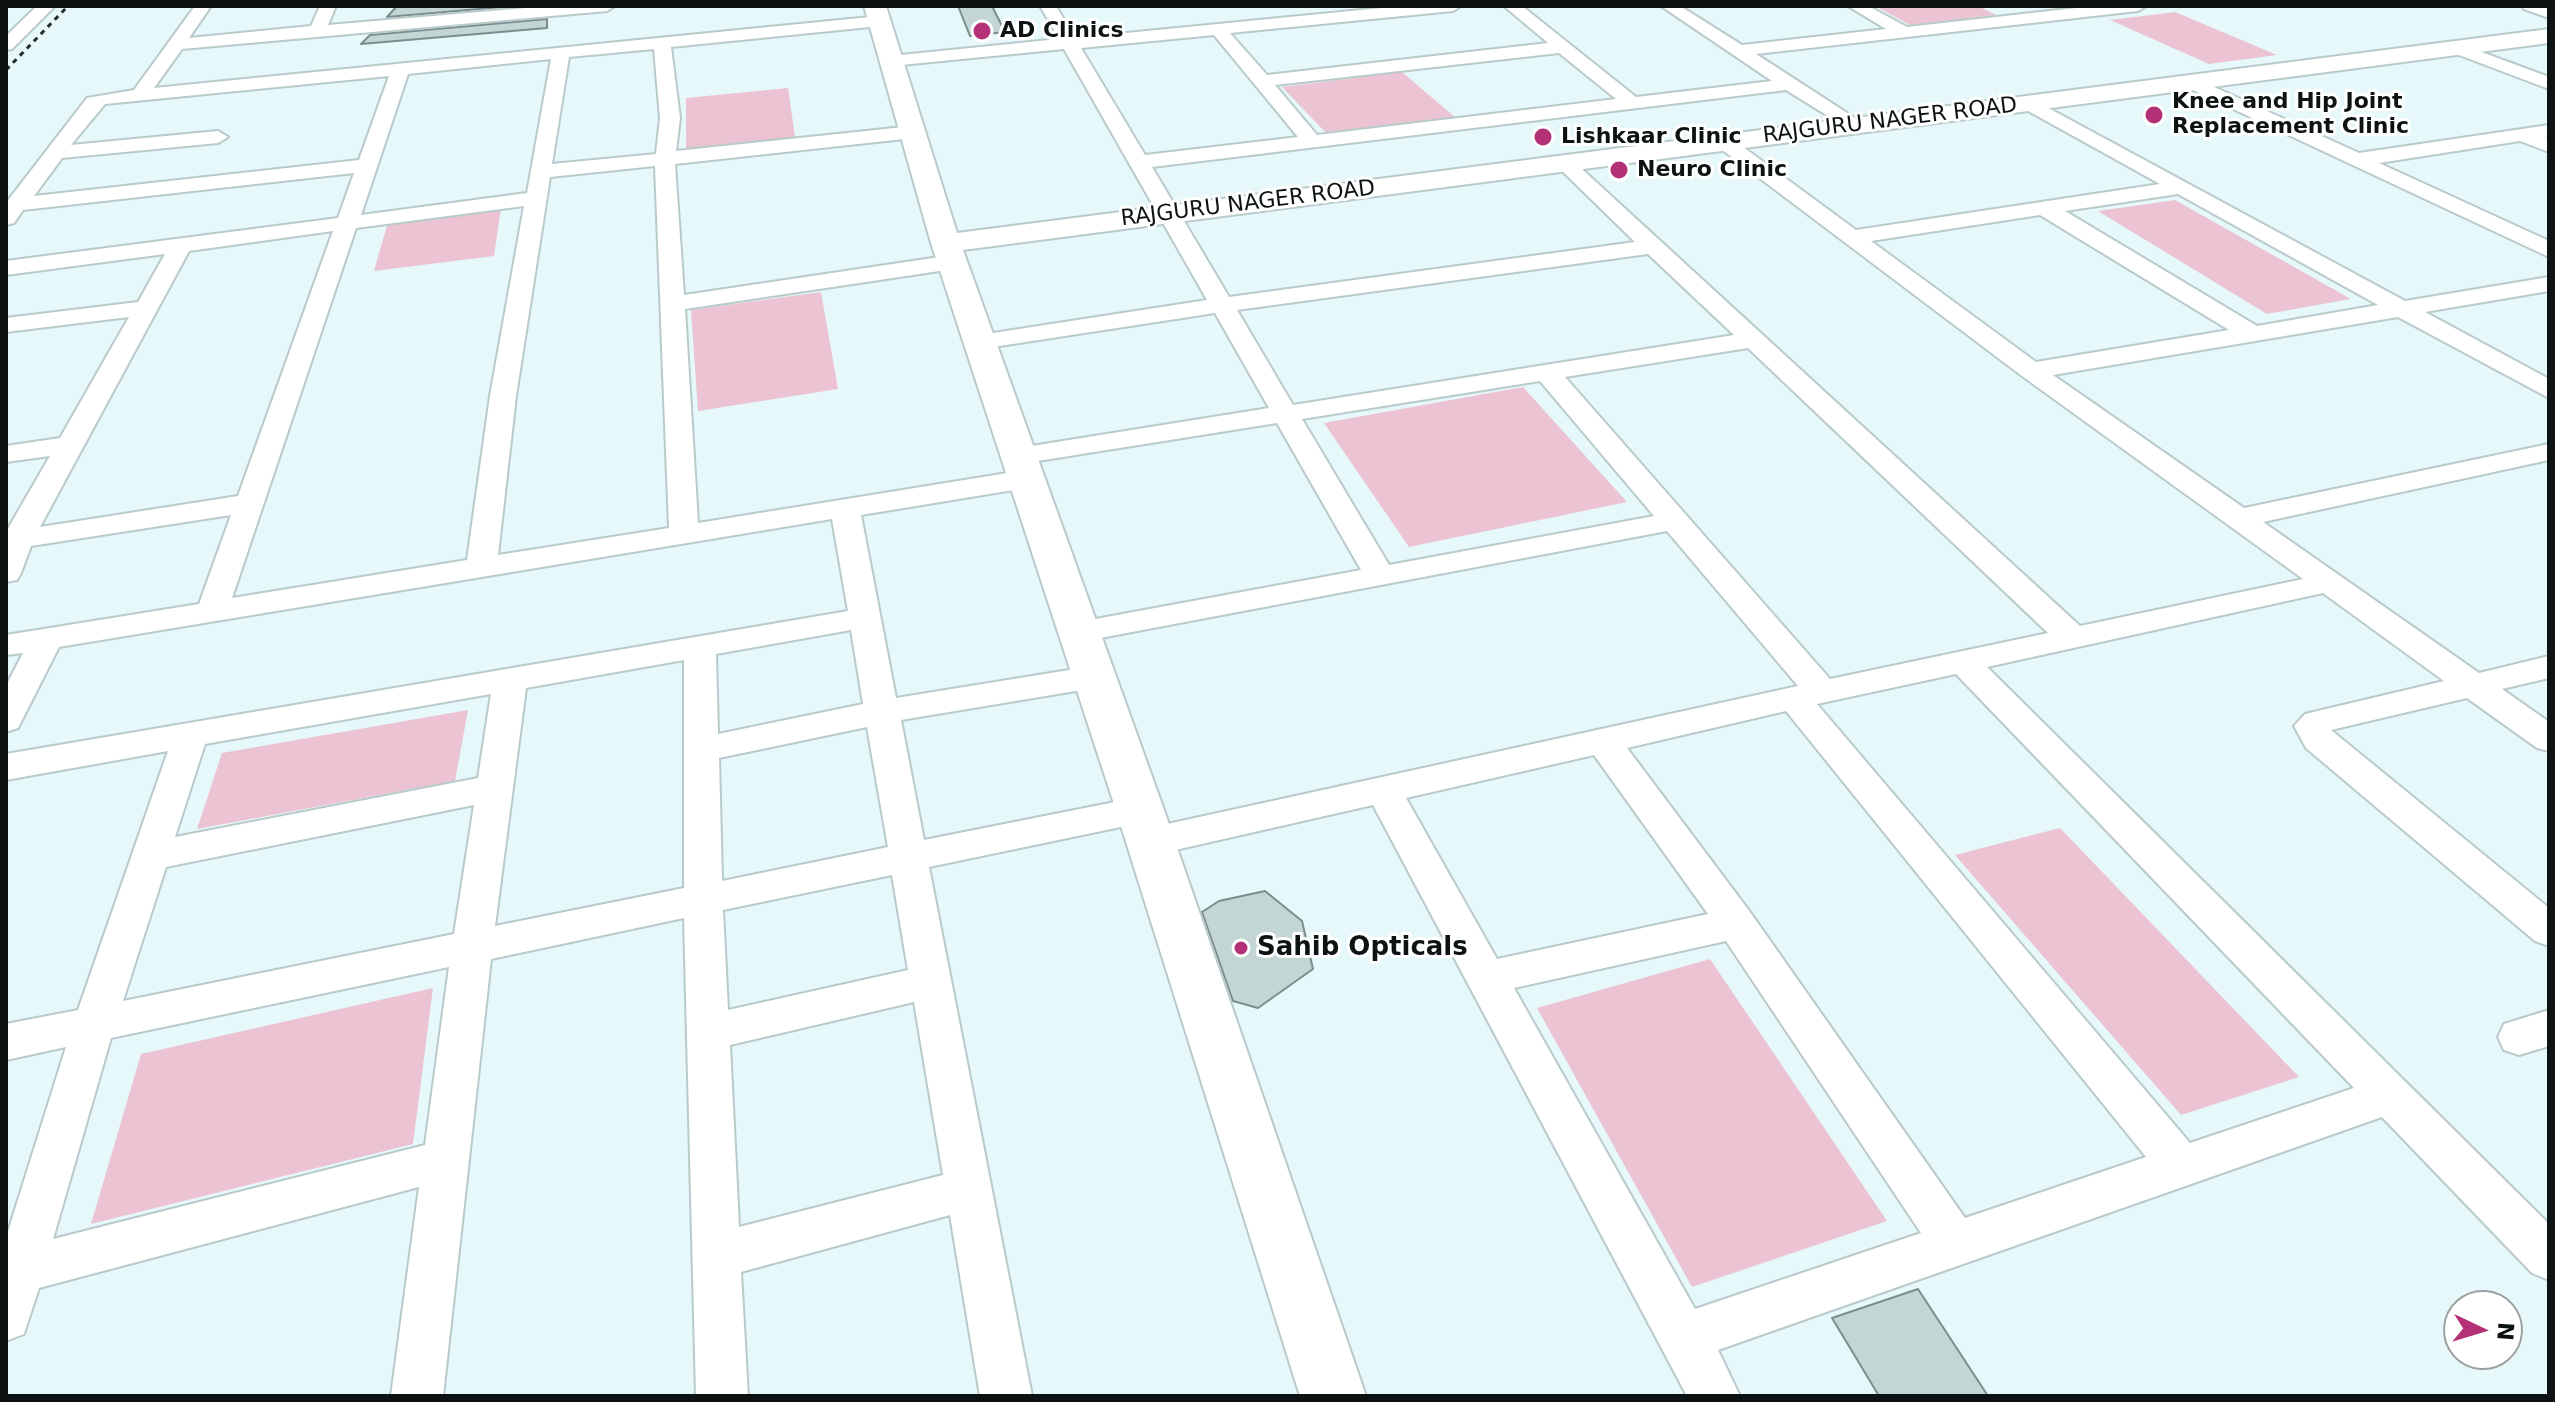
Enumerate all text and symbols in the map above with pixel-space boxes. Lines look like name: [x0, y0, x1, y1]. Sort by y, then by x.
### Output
place label: AD Clinics: [1000, 18, 1124, 44]
marker: AD Clinics: [971, 20, 993, 42]
place label: Knee and Hip Joint Replacement Clinic: [2172, 89, 2409, 140]
street label: RAJGURU NAGER ROAD: [1761, 92, 2019, 150]
marker: Knee and Hip Joint Replacement Clinic: [2143, 104, 2165, 126]
place label: Lishkaar Clinic: [1561, 124, 1742, 150]
marker: Lishkaar Clinic: [1532, 126, 1554, 148]
place label: Neuro Clinic: [1637, 157, 1787, 183]
marker: Neuro Clinic: [1608, 159, 1630, 181]
street label: RAJGURU NAGER ROAD: [1119, 175, 1377, 233]
place label: Sahib Opticals: [1257, 932, 1468, 964]
marker: Sahib Opticals: [1232, 939, 1250, 957]
north arrow: [2443, 1290, 2523, 1370]
text: N: [2492, 1322, 2519, 1342]

